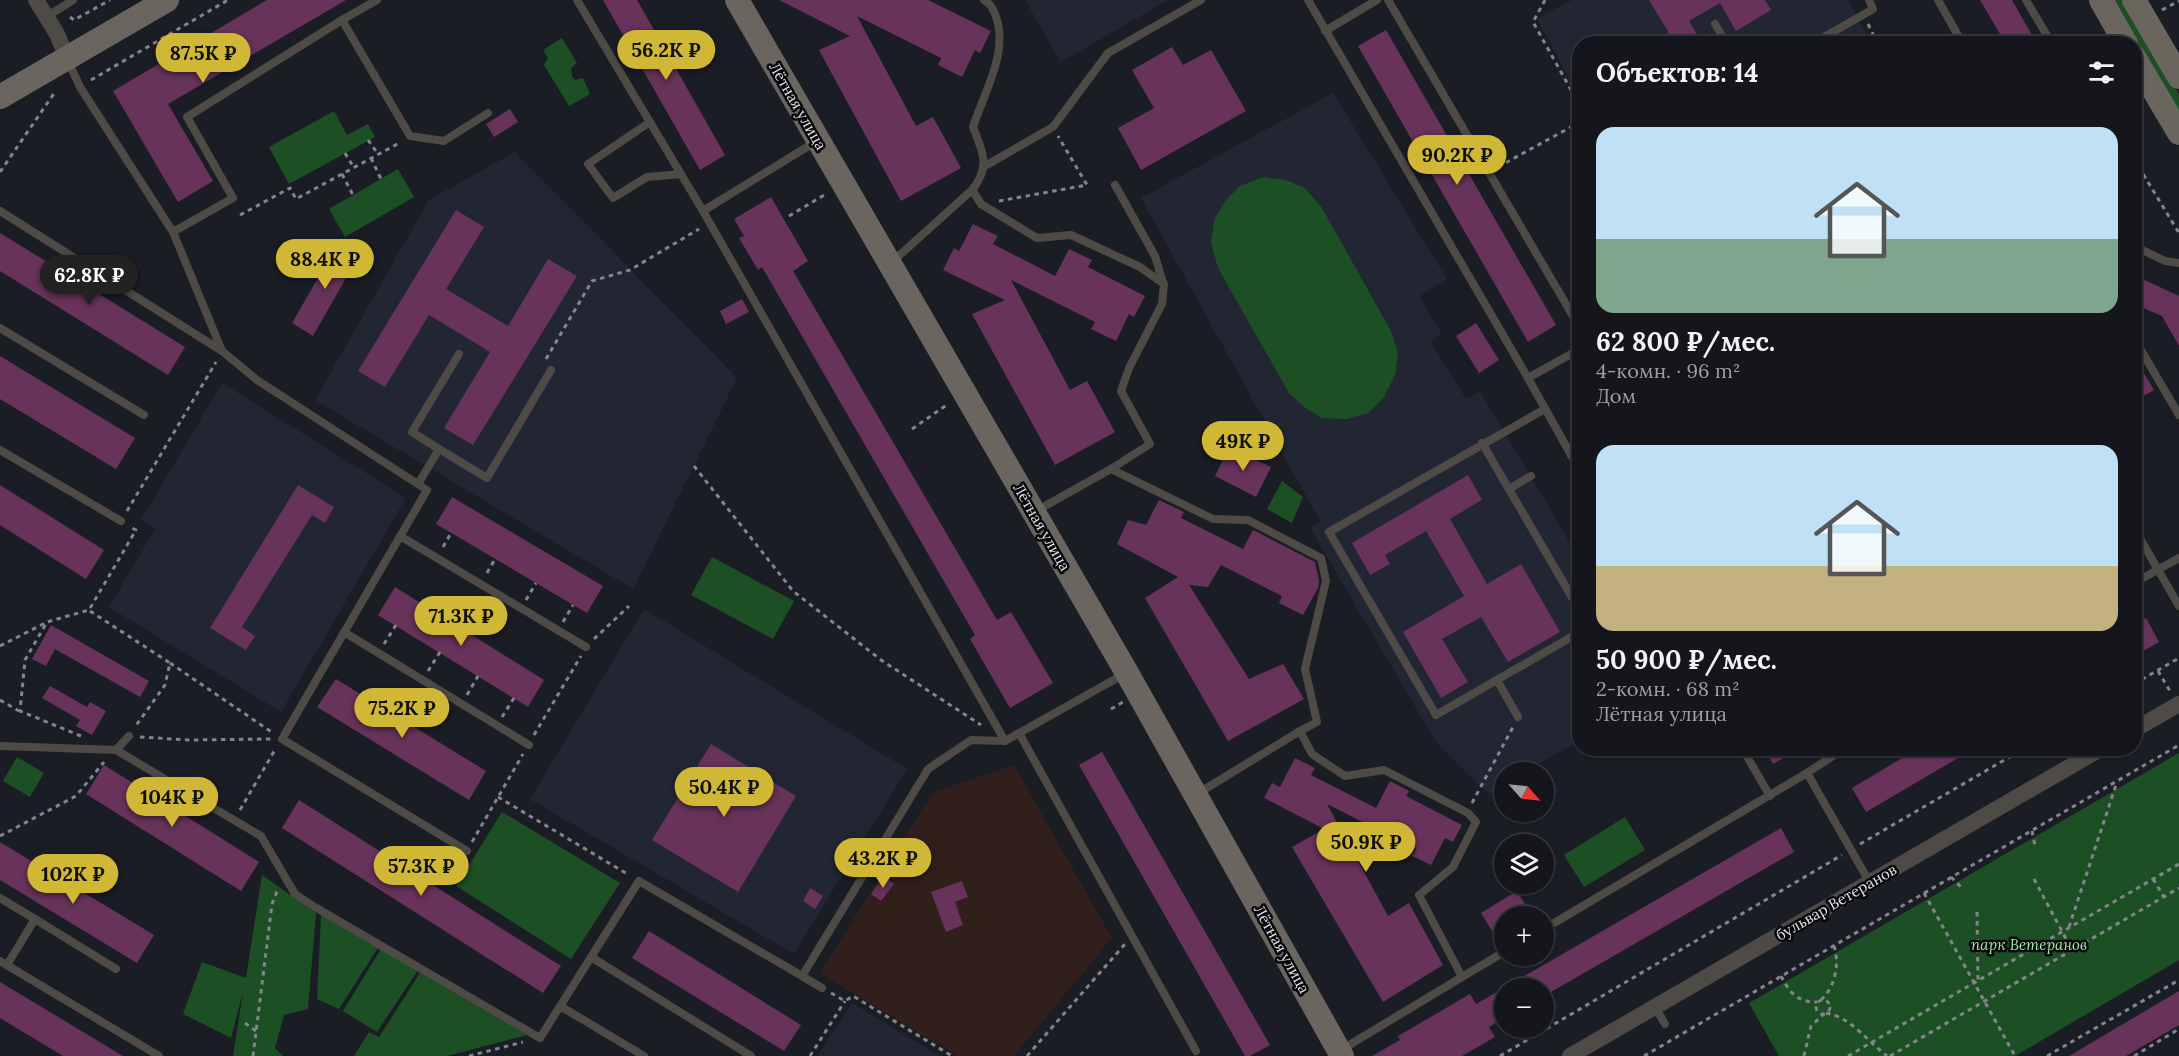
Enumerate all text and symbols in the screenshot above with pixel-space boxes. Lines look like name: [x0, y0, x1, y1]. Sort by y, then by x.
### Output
pin: 56.2K ₽: [611, 30, 721, 81]
pin: 87.5K ₽: [148, 33, 258, 84]
text: 56.2K ₽: [631, 37, 701, 62]
text: 87.5K ₽: [170, 40, 236, 65]
text: Объектов: 14: [1596, 56, 1758, 89]
icon: filters: [2085, 56, 2118, 89]
street label: Лётная улица: [765, 59, 831, 153]
pin: 90.2K ₽: [1402, 135, 1512, 186]
text: 90.2K ₽: [1421, 142, 1493, 167]
icon: home: [1803, 166, 1911, 274]
pin: 88.4K ₽: [270, 239, 380, 290]
text: 88.4K ₽: [290, 246, 360, 271]
pin: 62.8K ₽: [34, 255, 144, 306]
text: 62.8K ₽: [54, 262, 124, 287]
text: 62 800 ₽/мес.: [1596, 325, 1775, 358]
text: 4-комн. · 96 m²: [1596, 358, 1741, 383]
text: Дом: [1596, 383, 1636, 408]
pin: 49K ₽: [1201, 421, 1285, 472]
text: 49K ₽: [1216, 428, 1270, 453]
street label: Лётная улица: [1009, 480, 1075, 574]
icon: home: [1803, 484, 1911, 592]
pin: 71.3K ₽: [406, 596, 516, 647]
text: 71.3K ₽: [428, 603, 494, 628]
text: 50 900 ₽/мес.: [1596, 643, 1777, 676]
text: 2-комн. · 68 m²: [1596, 676, 1740, 701]
pin: 75.2K ₽: [347, 688, 457, 739]
text: 75.2K ₽: [368, 695, 436, 720]
text: Лётная улица: [1596, 701, 1727, 726]
north arrow: [1494, 762, 1554, 822]
map controls: [1494, 762, 1554, 1038]
pin: 50.4K ₽: [669, 767, 779, 818]
text: 50.4K ₽: [689, 774, 759, 799]
pin: 104K ₽: [123, 777, 221, 828]
text: 104K ₽: [140, 784, 204, 809]
pin: 50.9K ₽: [1311, 822, 1421, 873]
text: 50.9K ₽: [1330, 829, 1402, 854]
button: layers: [1494, 834, 1554, 894]
pin: 43.2K ₽: [828, 838, 938, 889]
text: 43.2K ₽: [848, 845, 918, 870]
pin: 57.3K ₽: [366, 846, 476, 897]
text: 57.3K ₽: [388, 853, 454, 878]
pin: 102K ₽: [24, 854, 122, 905]
street label: бульвар Ветеранов: [1772, 860, 1900, 944]
text: 102K ₽: [41, 861, 105, 886]
street label: Лётная улица: [1250, 902, 1314, 997]
button: +: [1494, 906, 1554, 966]
park label: парк Ветеранов: [1971, 935, 2087, 954]
button: −: [1494, 978, 1554, 1038]

